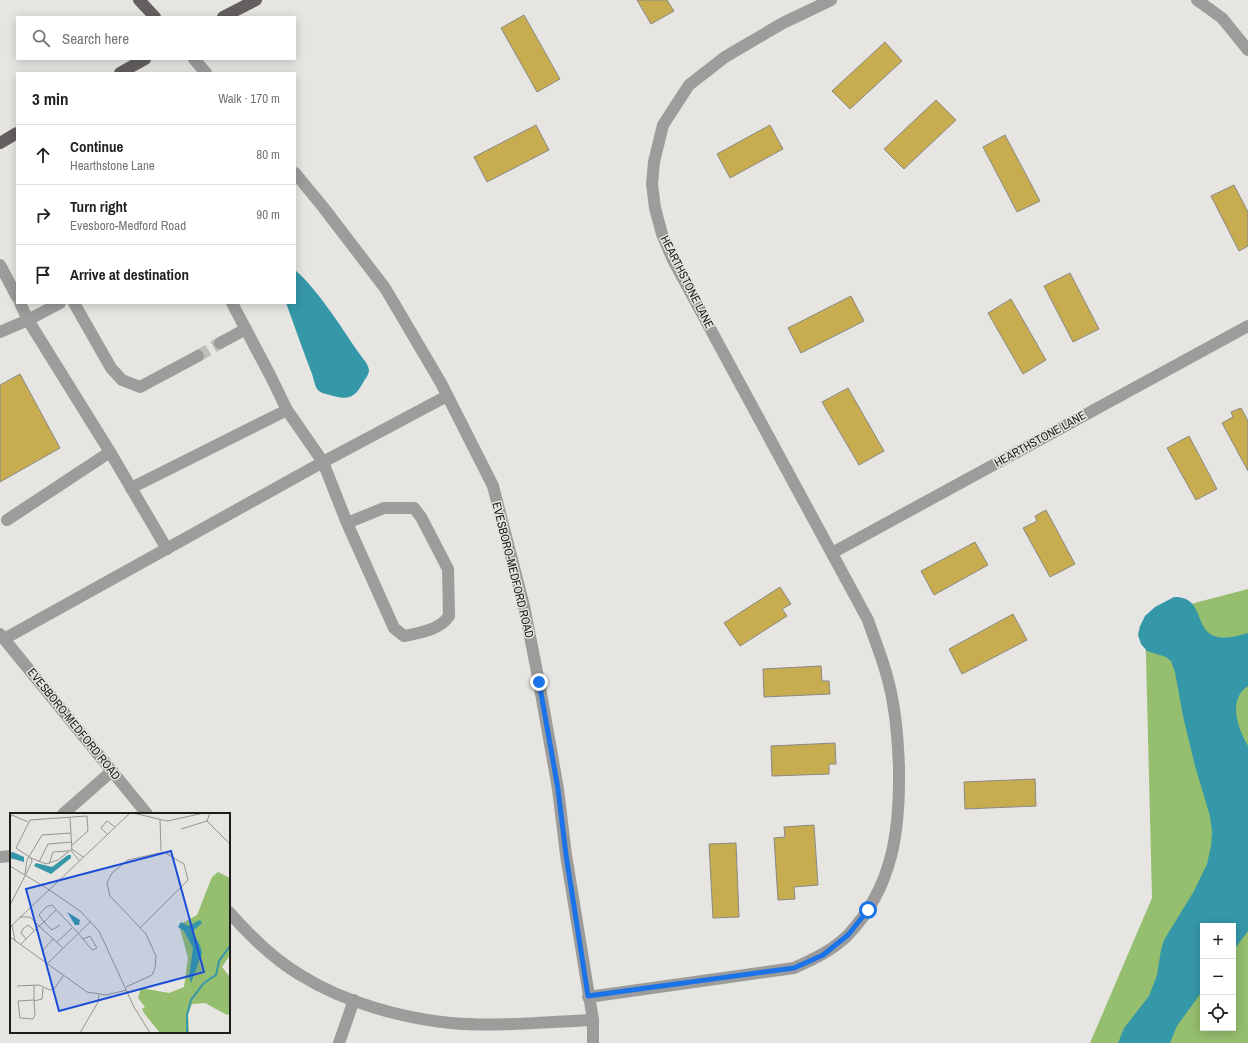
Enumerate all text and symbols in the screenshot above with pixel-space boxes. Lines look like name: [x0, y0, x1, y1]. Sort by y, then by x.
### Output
search box: [16, 16, 296, 60]
icon: search: [30, 27, 52, 49]
text: Search here: [62, 28, 129, 49]
text: 3 min: [32, 87, 68, 110]
text: Walk · 170 m: [218, 90, 280, 107]
text: Continue: [70, 136, 123, 157]
icon: ahead: [32, 144, 54, 166]
text: 80 m: [256, 146, 280, 163]
text: Hearthstone Lane: [70, 157, 155, 174]
text: Turn right: [70, 196, 127, 217]
icon: right: [32, 204, 54, 226]
text: 90 m: [256, 206, 280, 223]
text: Evesboro-Medford Road: [70, 217, 186, 234]
street label: HEARTHSTONE LANE: [657, 233, 717, 331]
icon: arrive: [32, 264, 54, 286]
text: Arrive at destination: [70, 264, 189, 285]
street label: HEARTHSTONE LANE: [991, 407, 1089, 471]
street label: EVESBORO-MEDFORD ROAD: [488, 500, 538, 640]
street label: EVESBORO-MEDFORD ROAD: [24, 665, 124, 783]
route end: [530, 673, 548, 691]
inset map: [10, 813, 230, 1033]
route start: [859, 901, 877, 919]
map controls: [1200, 923, 1236, 1031]
button: +: [1200, 923, 1236, 959]
button: −: [1200, 959, 1236, 995]
button: locate: [1200, 995, 1236, 1031]

